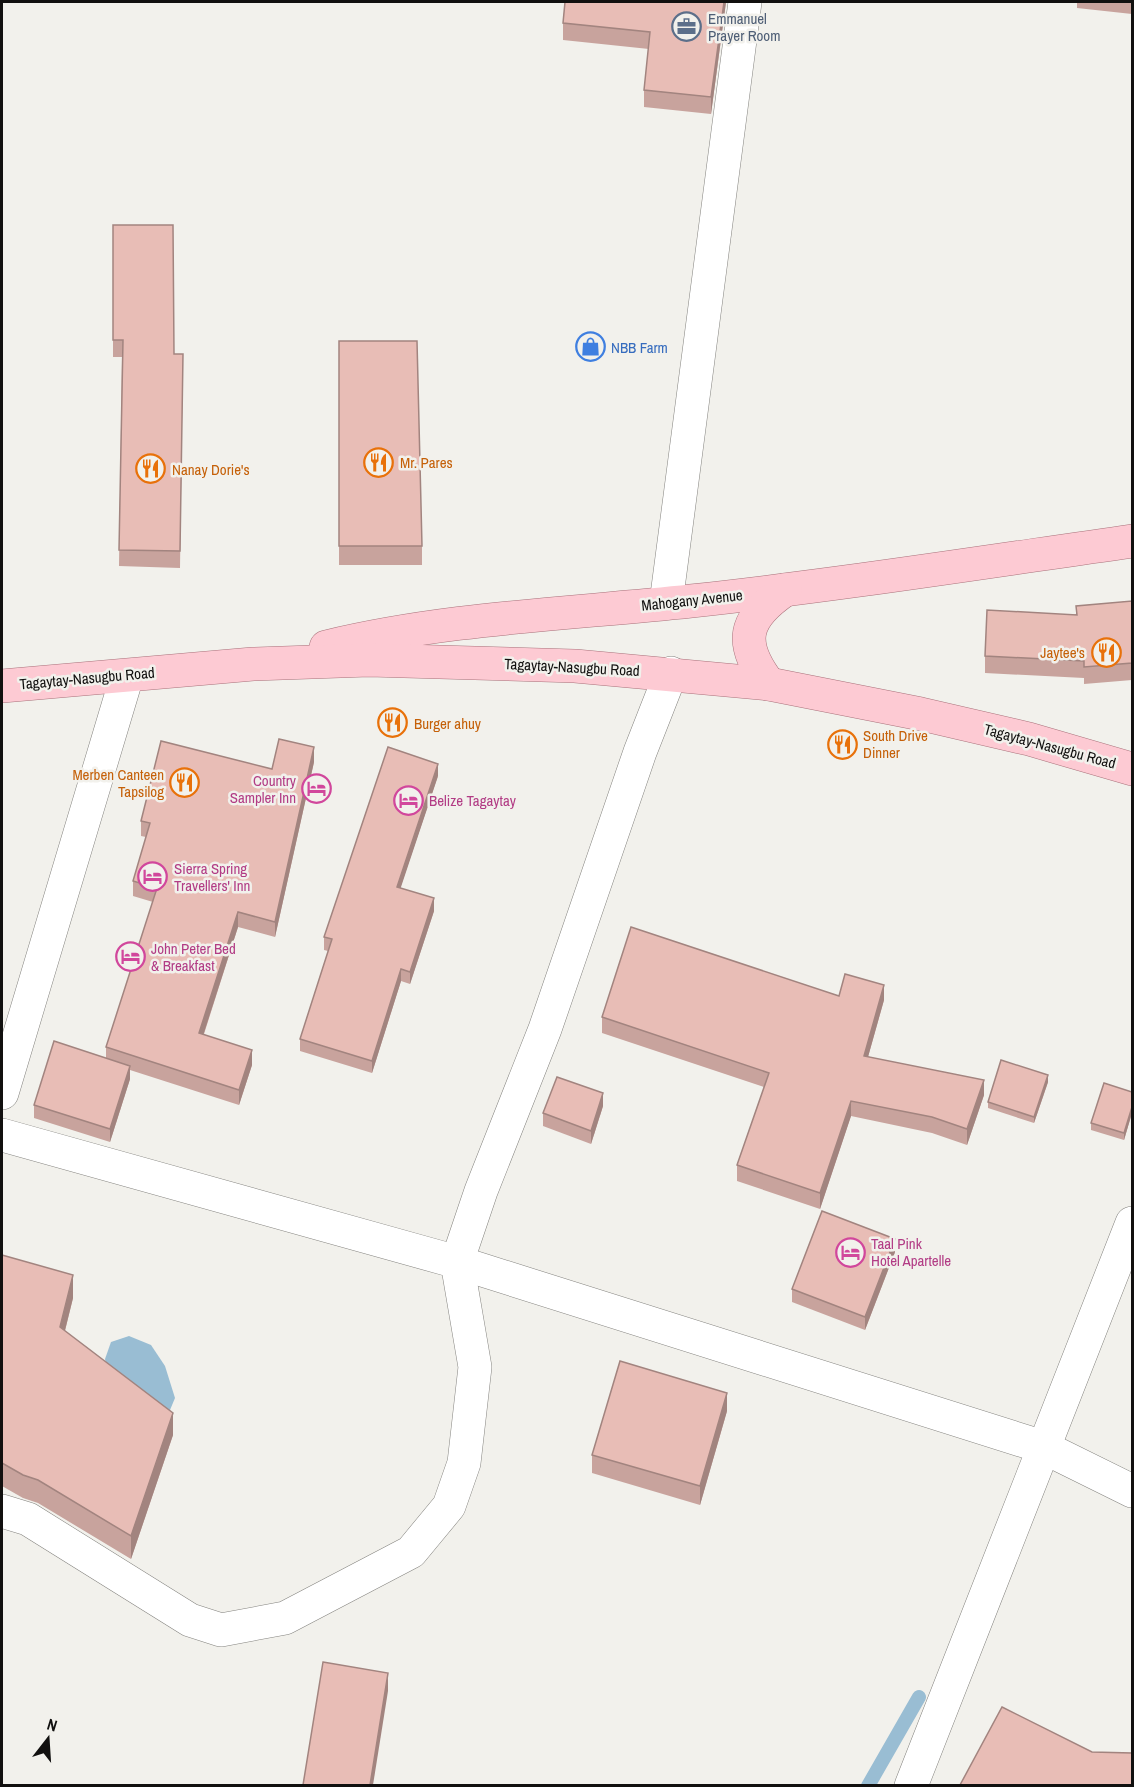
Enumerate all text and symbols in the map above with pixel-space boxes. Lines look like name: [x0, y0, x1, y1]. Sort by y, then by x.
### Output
place label: Emmanuel Prayer Room: [708, 8, 780, 46]
office icon: Emmanuel Prayer Room: [671, 11, 703, 43]
shop icon: NBB Farm: [574, 331, 606, 363]
place label: NBB Farm: [611, 337, 668, 358]
restaurant icon: Mr. Pares: [363, 446, 395, 478]
place label: Mr. Pares: [400, 452, 453, 473]
restaurant icon: Nanay Dorie's: [135, 453, 167, 485]
place label: Nanay Dorie's: [172, 459, 250, 480]
street label: Mahogany Avenue: [640, 584, 744, 616]
restaurant icon: Jaytee's: [1090, 636, 1122, 668]
place label: Jaytee's: [1040, 642, 1085, 663]
street label: Tagaytay-Nasugbu Road: [504, 653, 640, 681]
street label: Tagaytay-Nasugbu Road: [19, 662, 155, 694]
restaurant icon: Burger ahuy: [377, 707, 409, 739]
place label: Burger ahuy: [414, 713, 482, 734]
street label: Tagaytay-Nasugbu Road: [982, 718, 1118, 774]
place label: South Drive Dinner: [863, 725, 928, 763]
restaurant icon: South Drive Dinner: [826, 728, 858, 760]
place label: Merben Canteen Tapsilog: [72, 764, 164, 802]
restaurant icon: Merben Canteen Tapsilog: [169, 767, 201, 799]
place label: Country Sampler Inn: [230, 770, 297, 808]
hotel icon: Country Sampler Inn: [301, 773, 333, 805]
hotel icon: Belize Tagaytay: [392, 784, 424, 816]
place label: Belize Tagaytay: [429, 790, 517, 811]
place label: Sierra Spring Travellers' Inn: [174, 858, 250, 896]
hotel icon: Sierra Spring Travellers' Inn: [137, 861, 169, 893]
place label: John Peter Bed & Breakfast: [151, 938, 236, 976]
hotel icon: John Peter Bed & Breakfast: [114, 941, 146, 973]
place label: Taal Pink Hotel Apartelle: [871, 1233, 951, 1271]
hotel icon: Taal Pink Hotel Apartelle: [834, 1236, 866, 1268]
north arrow: [18, 1709, 78, 1769]
text: N: [45, 1713, 60, 1737]

